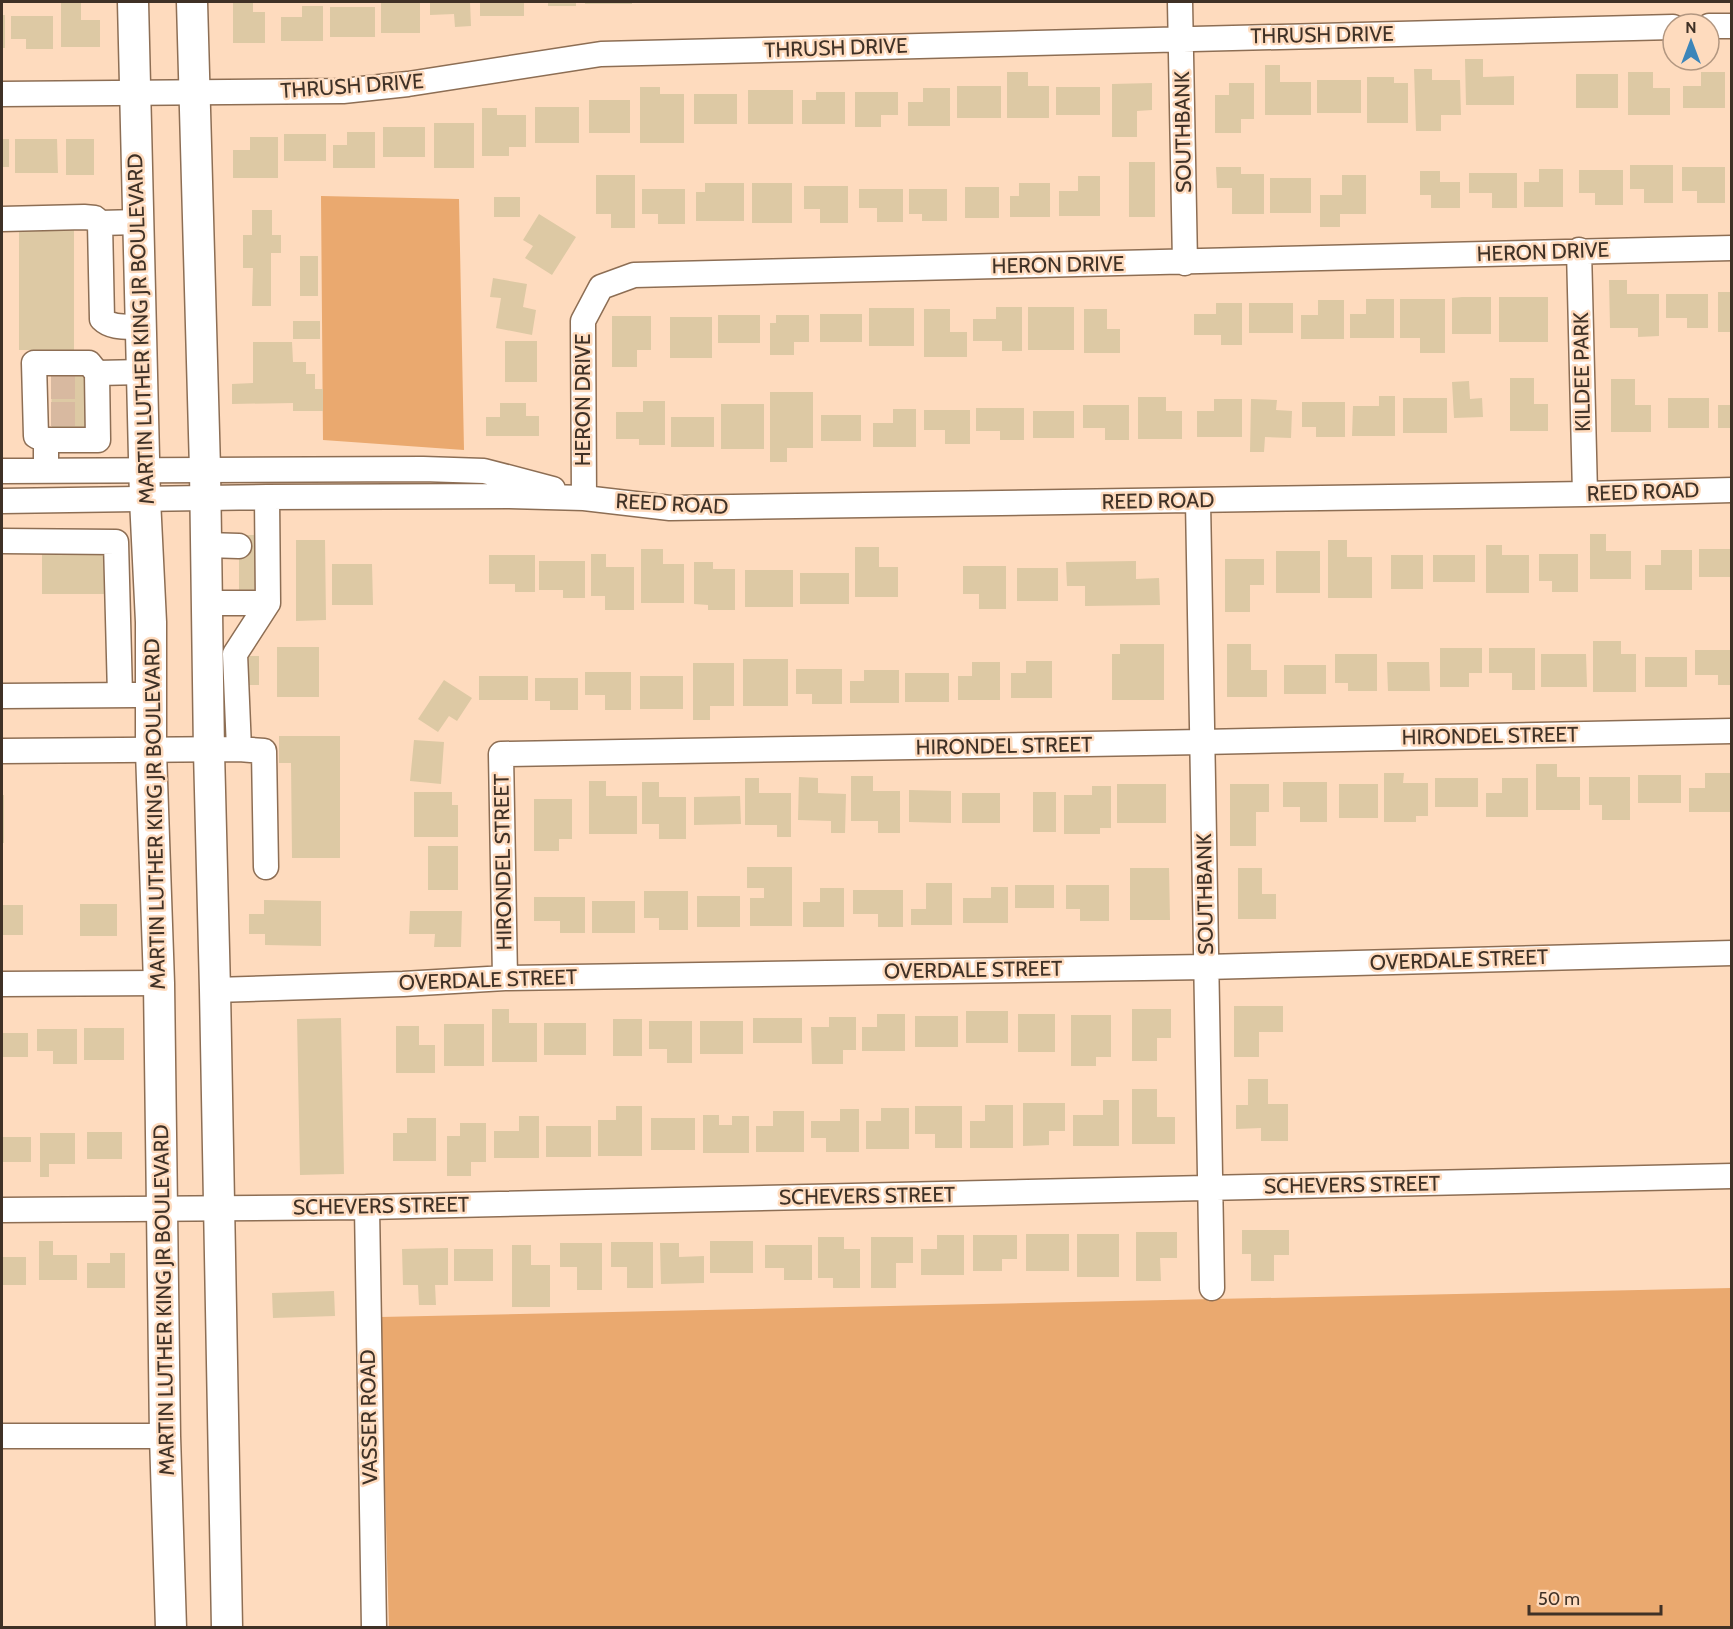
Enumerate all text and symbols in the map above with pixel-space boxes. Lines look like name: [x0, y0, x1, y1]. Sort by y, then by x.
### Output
north arrow: [1661, 12, 1721, 72]
text: N: [1685, 18, 1697, 37]
street label: THRUSH DRIVE: [1250, 21, 1394, 48]
street label: THRUSH DRIVE: [764, 33, 908, 62]
street label: THRUSH DRIVE: [280, 68, 424, 103]
street label: SOUTHBANK: [1169, 71, 1196, 193]
street label: MARTIN LUTHER KING JR BOULEVARD: [122, 153, 159, 505]
street label: HERON DRIVE: [1476, 237, 1610, 266]
street label: HERON DRIVE: [992, 251, 1124, 278]
street label: KILDEE PARK: [1568, 312, 1595, 432]
street label: HERON DRIVE: [570, 334, 595, 466]
street label: REED ROAD: [1586, 477, 1700, 506]
street label: REED ROAD: [1101, 487, 1215, 514]
street label: REED ROAD: [615, 488, 729, 519]
street label: MARTIN LUTHER KING JR BOULEVARD: [139, 638, 170, 990]
street label: HIRONDEL STREET: [1402, 721, 1578, 750]
street label: HIRONDEL STREET: [916, 731, 1092, 760]
street label: HIRONDEL STREET: [488, 774, 517, 950]
street label: SOUTHBANK: [1191, 833, 1218, 955]
street label: OVERDALE STREET: [1369, 944, 1549, 975]
street label: OVERDALE STREET: [884, 955, 1062, 984]
street label: OVERDALE STREET: [398, 964, 578, 995]
street label: MARTIN LUTHER KING JR BOULEVARD: [148, 1124, 179, 1476]
street label: SCHEVERS STREET: [1264, 1170, 1440, 1199]
street label: SCHEVERS STREET: [779, 1181, 955, 1210]
street label: SCHEVERS STREET: [293, 1191, 469, 1220]
street label: VASSER ROAD: [355, 1349, 382, 1485]
scale bar: [1529, 1578, 1661, 1616]
text: 50 m: [1538, 1588, 1580, 1610]

